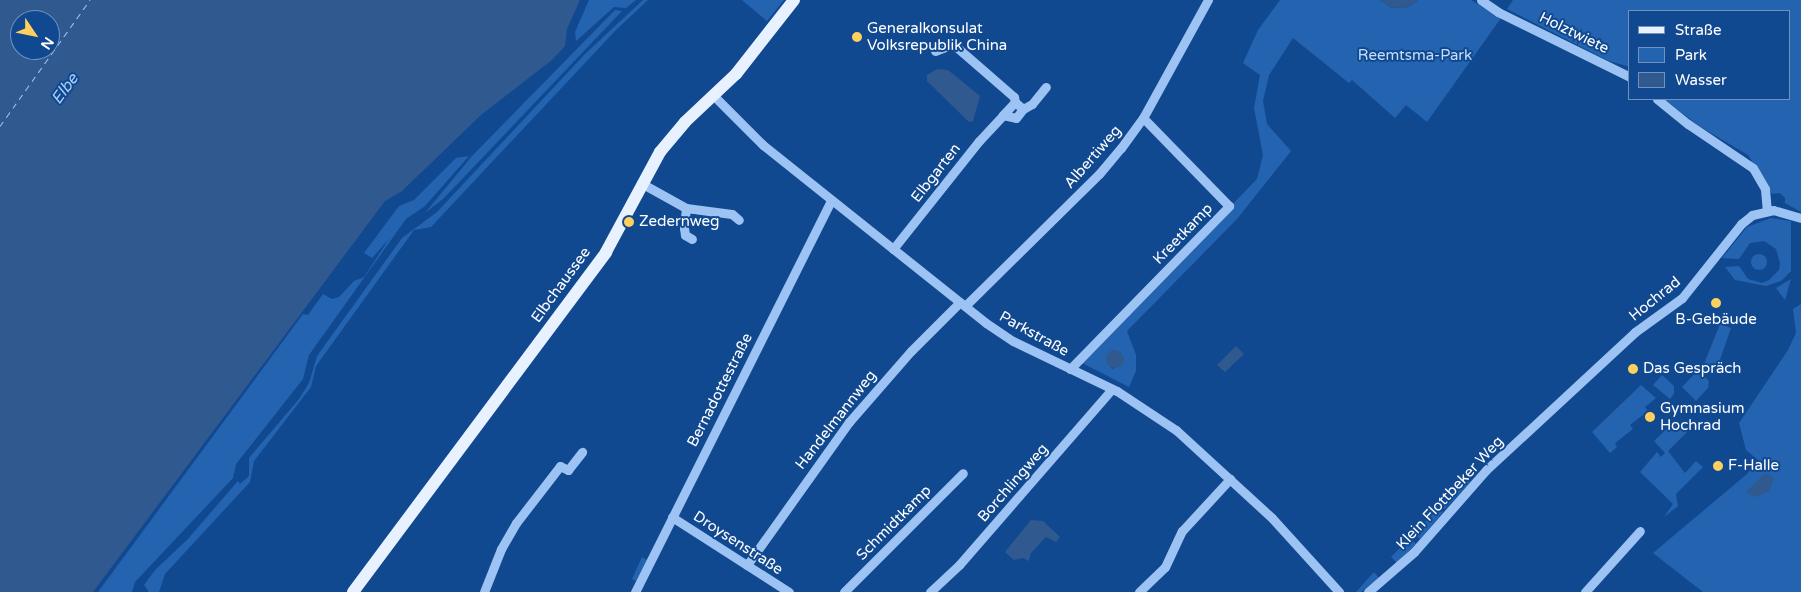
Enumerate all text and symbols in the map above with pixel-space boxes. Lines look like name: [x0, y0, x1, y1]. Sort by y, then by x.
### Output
street label: Holztwiete: [1536, 8, 1612, 58]
north arrow: [10, 10, 60, 60]
legend: [1628, 10, 1791, 100]
place label: Generalkonsulat Volksrepublik China: [867, 19, 1007, 54]
text: Straße: [1675, 21, 1721, 39]
marker: Generalkonsulat Volksrepublik China: [851, 31, 863, 43]
text: N: [37, 34, 57, 53]
text: Park: [1675, 46, 1707, 64]
park label: Reemtsma-Park: [1358, 47, 1472, 65]
water label: Elbe: [47, 70, 83, 108]
text: Wasser: [1675, 71, 1727, 89]
street label: Albertiweg: [1061, 122, 1125, 192]
street label: Elbgarten: [907, 140, 965, 206]
street label: Kreetkamp: [1149, 200, 1217, 268]
place label: Zedernweg: [639, 213, 719, 231]
marker: Zedernweg: [623, 216, 635, 228]
street label: Elbchaussee: [528, 244, 594, 326]
street label: Hochrad: [1626, 273, 1684, 325]
marker: B-Gebäude: [1710, 297, 1722, 309]
street label: Parkstraße: [996, 308, 1072, 360]
place label: B-Gebäude: [1675, 311, 1757, 329]
street label: Bernadottestraße: [684, 330, 756, 450]
place label: Das Gespräch: [1643, 360, 1741, 378]
marker: Das Gespräch: [1627, 363, 1639, 375]
street label: Handelmannweg: [792, 367, 880, 473]
place label: Gymnasium Hochrad: [1660, 399, 1745, 434]
marker: Gymnasium Hochrad: [1644, 411, 1656, 423]
street label: Klein Flottbeker Weg: [1393, 432, 1507, 554]
street label: Borchlingweg: [974, 440, 1052, 526]
place label: F-Halle: [1728, 457, 1779, 475]
marker: F-Halle: [1712, 460, 1724, 472]
street label: Schmidtkamp: [853, 482, 935, 564]
street label: Droysenstraße: [690, 507, 786, 579]

